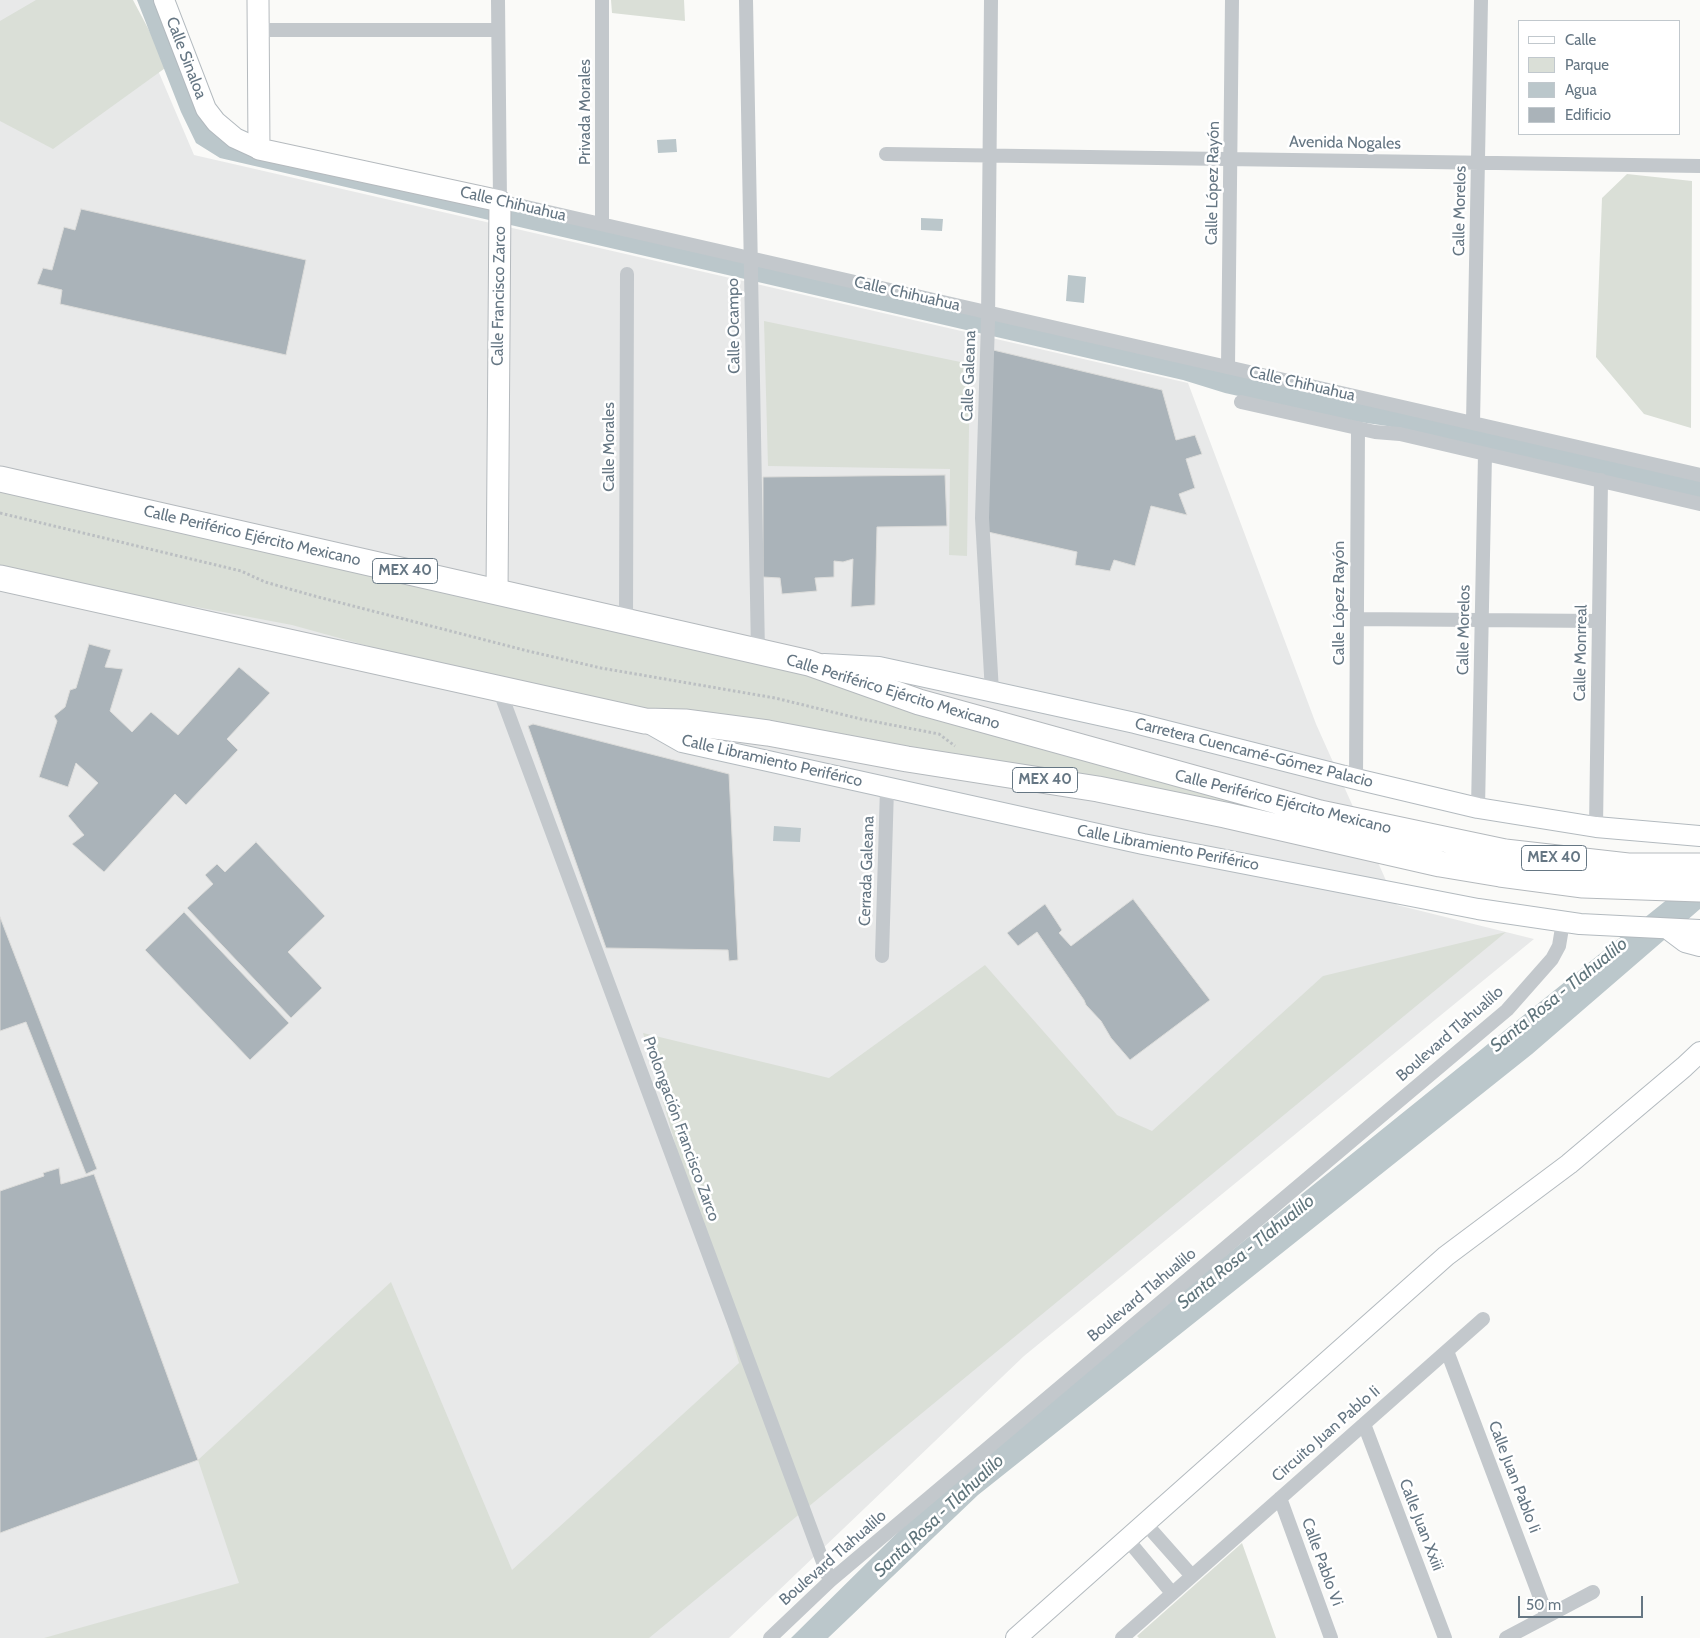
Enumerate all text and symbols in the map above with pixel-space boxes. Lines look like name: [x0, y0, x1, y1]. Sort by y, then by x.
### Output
street label: Calle Sinaloa: [162, 14, 210, 102]
legend: [1518, 20, 1680, 135]
text: Calle: [1565, 31, 1596, 49]
text: Parque: [1565, 56, 1609, 74]
street label: Privada Morales: [575, 59, 595, 165]
text: Agua: [1565, 81, 1597, 99]
text: Edificio: [1565, 106, 1611, 124]
street label: Calle López Rayón: [1202, 121, 1224, 245]
street label: Avenida Nogales: [1289, 132, 1401, 154]
street label: Calle Morelos: [1450, 166, 1470, 256]
street label: Calle Chihuahua: [458, 182, 568, 226]
street label: Calle Francisco Zarco: [488, 226, 510, 366]
street label: Calle Chihuahua: [852, 272, 962, 316]
street label: Calle Ocampo: [724, 278, 744, 374]
street label: Calle Galeana: [958, 330, 980, 422]
street label: Calle Chihuahua: [1247, 362, 1357, 406]
street label: Calle Morales: [599, 402, 619, 492]
street label: Calle Periférico Ejército Mexicano: [142, 502, 362, 570]
street label: Calle López Rayón: [1329, 541, 1349, 665]
road number: MEX 40: [372, 558, 438, 584]
street label: Calle Morelos: [1454, 585, 1474, 675]
street label: Calle Monrreal: [1571, 604, 1591, 702]
street label: Calle Periférico Ejército Mexicano: [784, 650, 1002, 734]
street label: Carretera Cuencamé-Gómez Palacio: [1133, 714, 1375, 792]
street label: Calle Libramiento Periférico: [680, 731, 864, 791]
street label: Calle Periférico Ejército Mexicano: [1173, 766, 1393, 838]
road number: MEX 40: [1012, 768, 1078, 792]
street label: Cerrada Galeana: [855, 816, 879, 926]
street label: Calle Libramiento Periférico: [1075, 821, 1261, 875]
road number: MEX 40: [1522, 846, 1586, 870]
water label: Santa Rosa - Tlahualilo: [1486, 933, 1632, 1057]
street label: Boulevard Tlahualilo: [1393, 982, 1507, 1086]
street label: Prolongación Francisco Zarco: [639, 1034, 723, 1224]
water label: Santa Rosa - Tlahualilo: [1173, 1190, 1319, 1314]
street label: Boulevard Tlahualilo: [1084, 1244, 1200, 1346]
street label: Circuito Juan Pablo Ii: [1268, 1382, 1384, 1486]
street label: Calle Juan Pablo Ii: [1484, 1418, 1544, 1536]
water label: Santa Rosa - Tlahualilo: [869, 1450, 1009, 1582]
street label: Calle Juan Xxiii: [1395, 1476, 1447, 1574]
street label: Boulevard Tlahualilo: [776, 1506, 890, 1610]
street label: Calle Pablo Vi: [1297, 1515, 1347, 1609]
scale bar: [1520, 1586, 1645, 1618]
text: 50 m: [1526, 1596, 1561, 1614]

